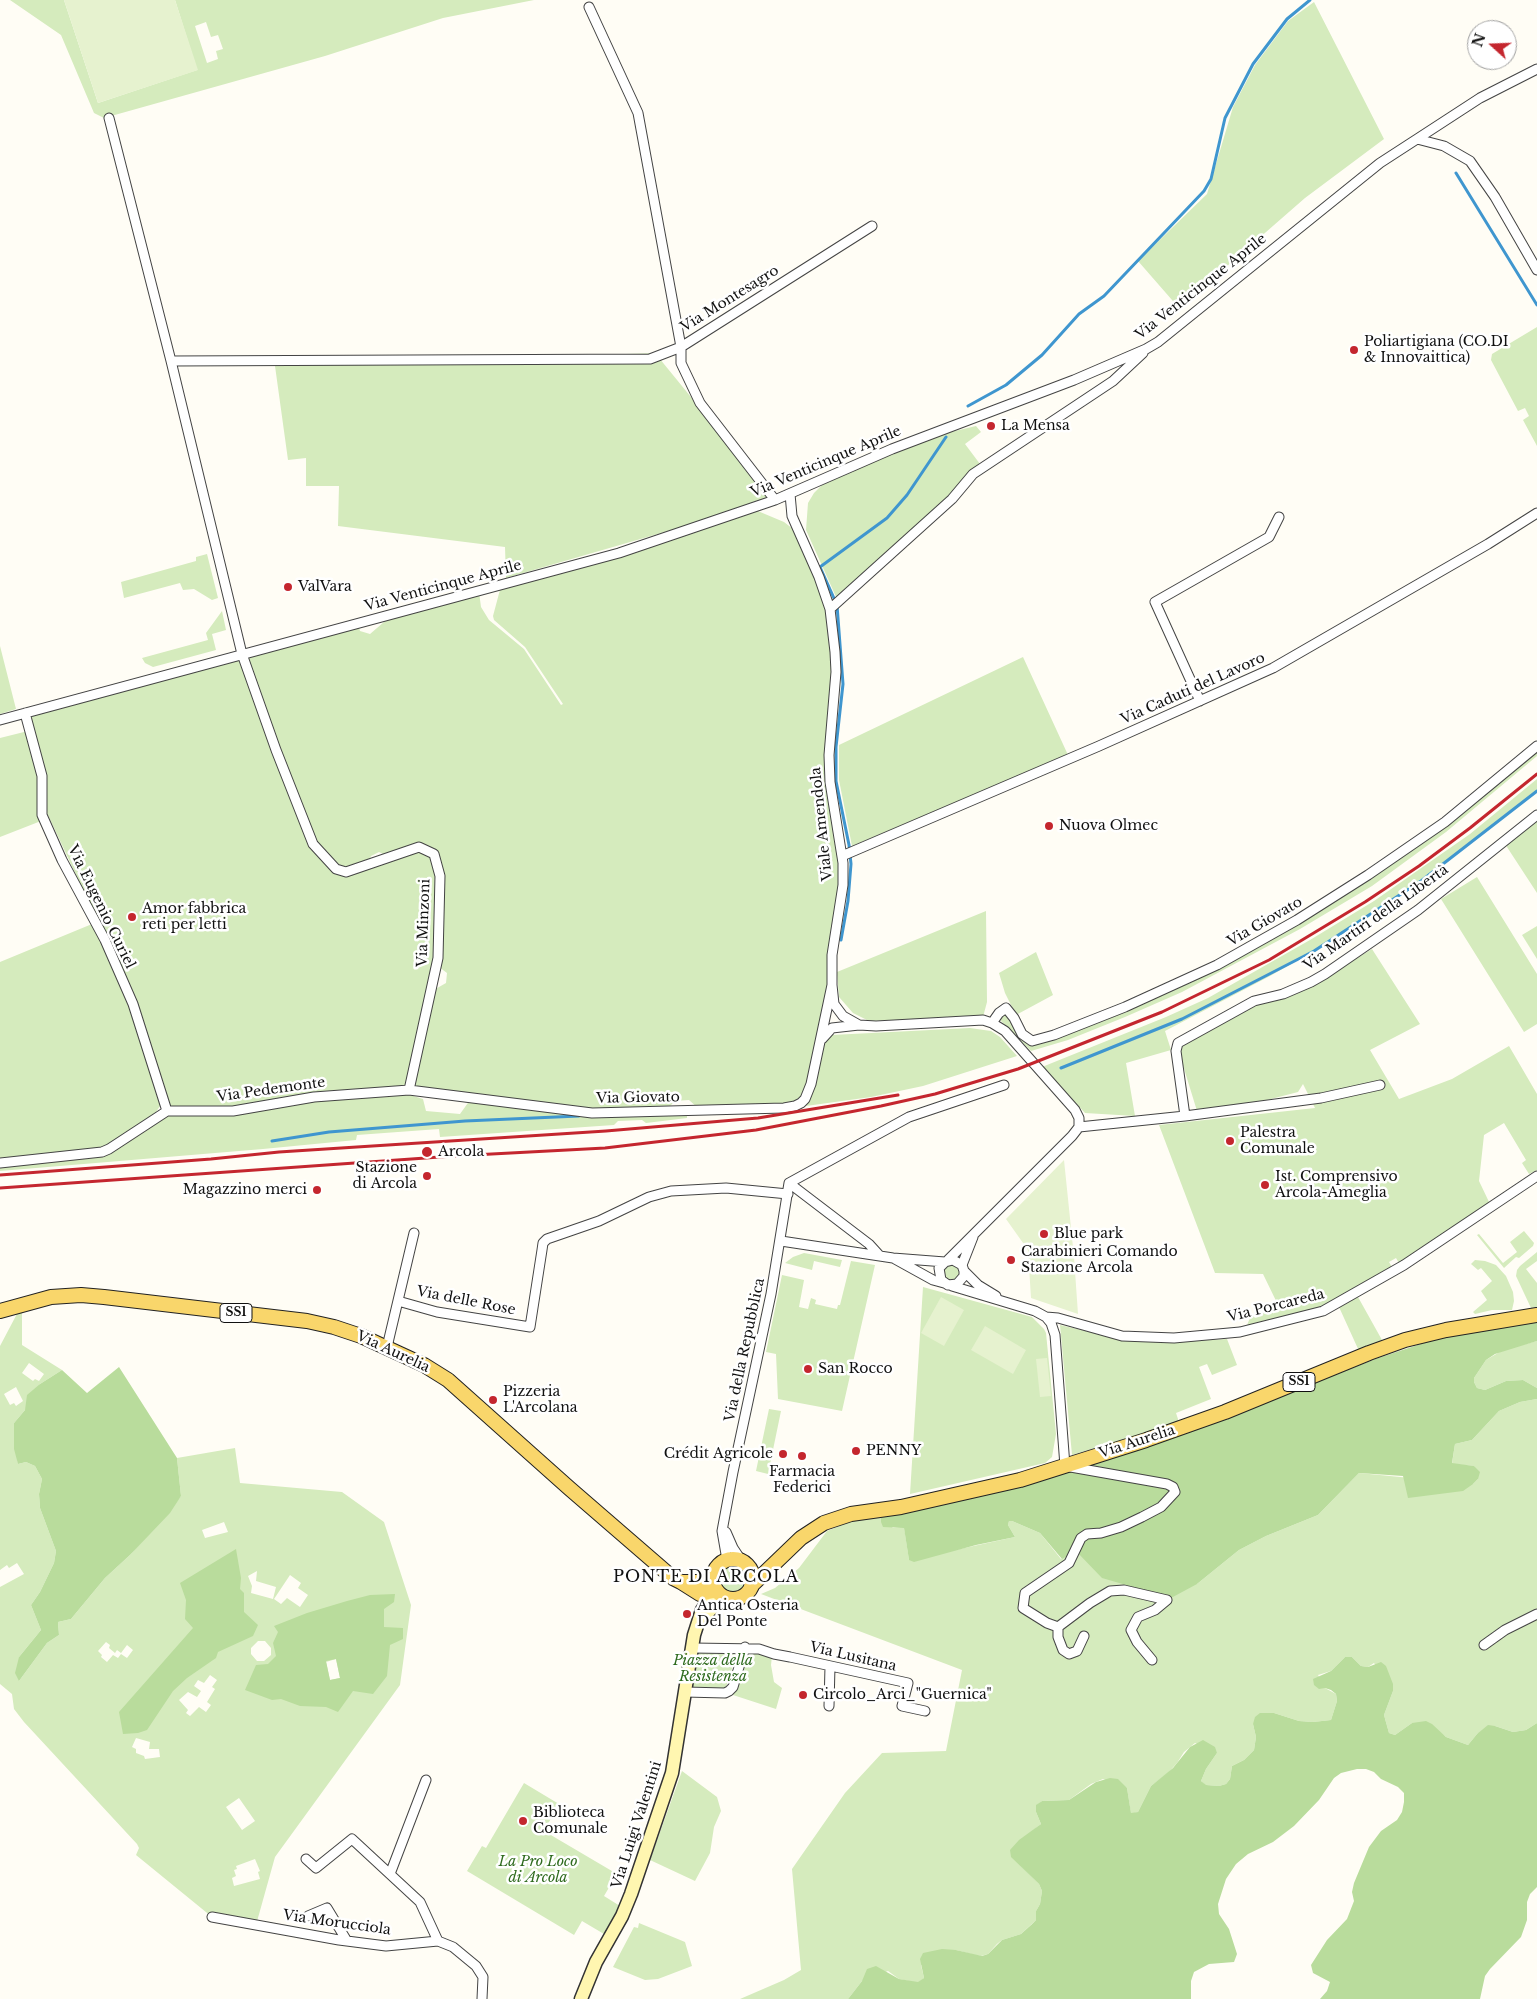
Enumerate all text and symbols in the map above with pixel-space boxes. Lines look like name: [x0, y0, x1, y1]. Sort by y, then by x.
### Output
north arrow: [1467, 20, 1517, 70]
text: N: [1468, 31, 1490, 49]
street label: Via Venticinque Aprile: [1132, 231, 1270, 343]
street label: Via Montesagro: [678, 262, 782, 336]
place label: Poliartigiana (CO.DI & Innovaittica): [1364, 334, 1509, 367]
marker: Poliartigiana (CO.DI & Innovaittica): [1348, 344, 1360, 356]
place label: La Mensa: [1001, 418, 1070, 434]
marker: La Mensa: [985, 420, 997, 432]
street label: Via Venticinque Aprile: [748, 423, 904, 501]
street label: Via Venticinque Aprile: [363, 557, 523, 615]
place label: ValVara: [298, 579, 352, 595]
marker: ValVara: [282, 581, 294, 593]
street label: Via Caduti del Lavoro: [1118, 650, 1268, 728]
street label: Viale Amendola: [808, 766, 836, 882]
place label: Nuova Olmec: [1059, 818, 1158, 834]
marker: Nuova Olmec: [1043, 820, 1055, 832]
street label: Via Eugenio Curiel: [64, 842, 138, 972]
street label: Via Martiri della Libertà: [1300, 862, 1452, 974]
street label: Via Minzoni: [414, 879, 434, 967]
street label: Via Giovato: [1224, 894, 1306, 950]
place label: Amor fabbrica reti per letti: [142, 901, 246, 934]
marker: Amor fabbrica reti per letti: [126, 911, 138, 923]
street label: Via Pedemonte: [216, 1074, 326, 1106]
street label: Via Giovato: [596, 1089, 680, 1107]
place label: Palestra Comunale: [1240, 1125, 1315, 1158]
marker: Palestra Comunale: [1224, 1135, 1236, 1147]
place label: Arcola: [438, 1144, 484, 1160]
marker: Arcola: [420, 1145, 434, 1159]
place label: Stazione di Arcola: [352, 1160, 417, 1192]
place label: Ist. Comprensivo Arcola-Ameglia: [1275, 1169, 1398, 1202]
marker: Stazione di Arcola: [421, 1170, 433, 1182]
marker: Ist. Comprensivo Arcola-Ameglia: [1259, 1179, 1271, 1191]
place label: Magazzino merci: [183, 1182, 307, 1198]
marker: Magazzino merci: [311, 1184, 323, 1196]
place label: Blue park: [1054, 1226, 1123, 1242]
marker: Blue park: [1038, 1228, 1050, 1240]
place label: Carabinieri Comando Stazione Arcola: [1021, 1244, 1178, 1276]
marker: Carabinieri Comando Stazione Arcola: [1005, 1254, 1017, 1266]
street label: Via della Repubblica: [722, 1277, 768, 1423]
street label: Via delle Rose: [415, 1283, 517, 1319]
street label: Via Porcareda: [1226, 1286, 1326, 1326]
road number: SS1: [220, 1304, 252, 1322]
street label: Via Aurelia: [354, 1328, 432, 1376]
place label: San Rocco: [818, 1361, 893, 1377]
marker: San Rocco: [802, 1363, 814, 1375]
road number: SS1: [1283, 1372, 1315, 1391]
place label: Pizzeria L'Arcolana: [503, 1384, 578, 1416]
marker: Pizzeria L'Arcolana: [487, 1394, 499, 1406]
street label: Via Aurelia: [1097, 1422, 1177, 1462]
place label: PENNY: [866, 1443, 921, 1459]
marker: PENNY: [850, 1445, 862, 1457]
place label: Crédit Agricole: [664, 1446, 773, 1462]
marker: Crédit Agricole: [777, 1448, 789, 1460]
marker: Farmacia Federici: [796, 1450, 808, 1462]
place label: Farmacia Federici: [769, 1464, 835, 1496]
district label: PONTE DI ARCOLA: [611, 1567, 801, 1587]
place label: Antica Osteria Del Ponte: [697, 1598, 799, 1630]
marker: Antica Osteria Del Ponte: [681, 1608, 693, 1620]
street label: Via Lusitana: [808, 1639, 898, 1675]
park label: Piazza della Resistenza: [673, 1653, 753, 1685]
place label: Circolo_Arci_"Guernica": [813, 1687, 992, 1703]
marker: Circolo_Arci_"Guernica": [797, 1689, 809, 1701]
street label: Via Luigi Valentini: [608, 1759, 666, 1891]
place label: Biblioteca Comunale: [533, 1805, 608, 1838]
marker: Biblioteca Comunale: [517, 1815, 529, 1827]
park label: La Pro Loco di Arcola: [498, 1854, 578, 1886]
street label: Via Morucciola: [282, 1907, 392, 1939]

